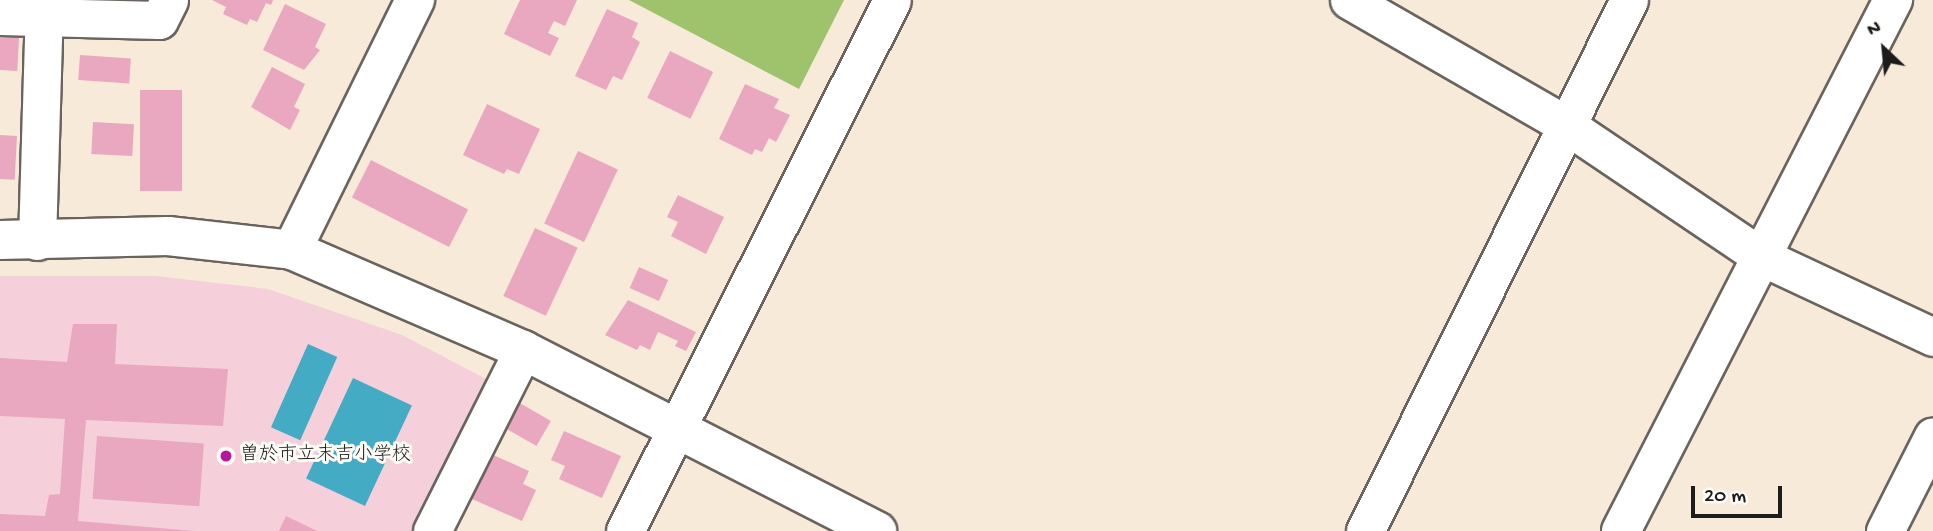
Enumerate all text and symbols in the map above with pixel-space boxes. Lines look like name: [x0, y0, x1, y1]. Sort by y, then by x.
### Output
north arrow: [1849, 14, 1919, 84]
text: N: [1864, 17, 1885, 43]
place label: 曽於市立末吉小学校: [240, 445, 411, 467]
marker: 曽於市立末吉小学校: [218, 448, 234, 464]
scale bar: [1695, 472, 1786, 516]
text: 20 m: [1704, 485, 1746, 510]

